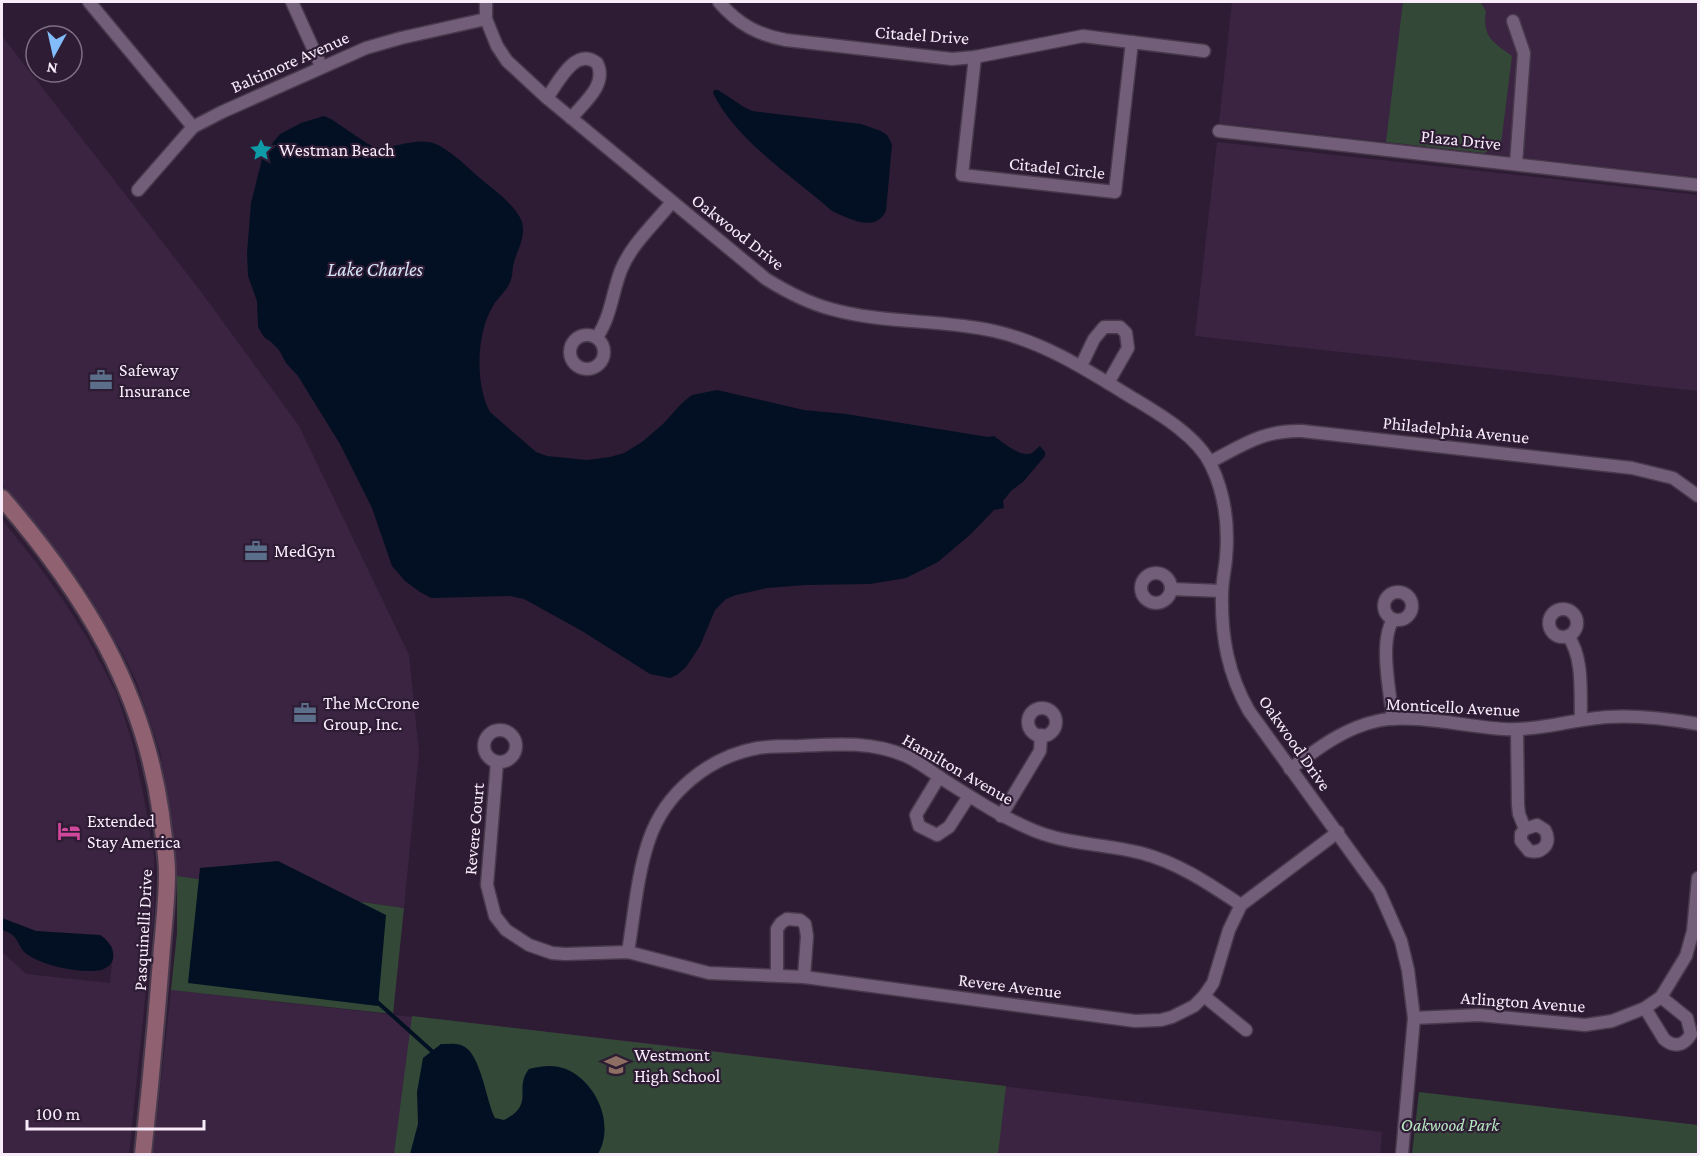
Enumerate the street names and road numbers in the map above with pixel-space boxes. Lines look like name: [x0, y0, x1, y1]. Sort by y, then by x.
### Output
street label: Citadel Drive: [874, 22, 970, 48]
street label: Baltimore Avenue: [228, 27, 352, 97]
street label: Plaza Drive: [1420, 126, 1502, 154]
street label: Citadel Circle: [1008, 153, 1106, 183]
street label: Oakwood Drive: [688, 190, 788, 274]
street label: Philadelphia Avenue: [1382, 412, 1530, 448]
street label: Oakwood Drive: [1255, 692, 1335, 795]
street label: Monticello Avenue: [1385, 693, 1521, 721]
street label: Hamilton Avenue: [899, 729, 1017, 809]
street label: Revere Court: [460, 781, 488, 876]
street label: Pasquinelli Drive: [130, 869, 156, 991]
street label: Revere Avenue: [957, 970, 1063, 1002]
street label: Arlington Avenue: [1460, 988, 1586, 1016]

